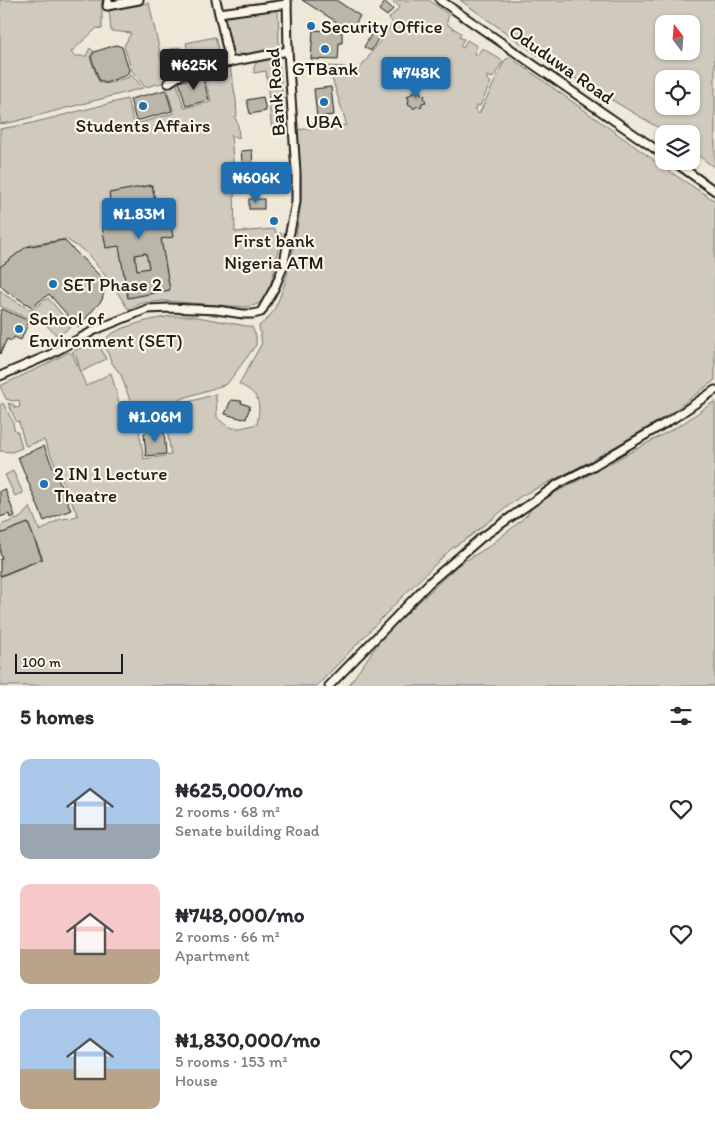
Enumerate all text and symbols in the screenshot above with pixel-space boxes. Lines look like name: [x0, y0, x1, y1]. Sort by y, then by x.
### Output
place label: Security Office: [321, 15, 443, 38]
north arrow: [655, 15, 700, 60]
map controls: [655, 15, 700, 170]
marker: Security Office: [305, 20, 317, 32]
street label: Oduduwa Road: [505, 20, 619, 109]
marker: GTBank: [319, 43, 331, 55]
street label: Bank Road: [261, 46, 290, 137]
pin: ₦625K: [159, 48, 229, 91]
text: ₦625K: [171, 55, 217, 74]
pin: ₦748K: [381, 56, 451, 99]
place label: GTBank: [292, 57, 359, 80]
text: ₦748K: [392, 63, 440, 82]
button: locate: [655, 70, 700, 115]
marker: UBA: [318, 96, 330, 108]
marker: Students Affairs: [137, 100, 149, 112]
place label: UBA: [305, 110, 343, 133]
place label: Students Affairs: [76, 114, 210, 137]
button: layers: [655, 125, 700, 170]
pin: ₦606K: [221, 162, 291, 204]
text: ₦606K: [232, 168, 280, 187]
pin: ₦1.83M: [98, 198, 180, 240]
text: ₦1.83M: [113, 204, 165, 223]
marker: First bank Nigeria ATM: [268, 215, 280, 227]
place label: First bank Nigeria ATM: [224, 229, 324, 274]
place label: SET Phase 2: [63, 273, 162, 296]
marker: SET Phase 2: [47, 278, 59, 290]
place label: School of Environment (SET): [29, 307, 183, 352]
marker: School of Environment (SET): [13, 323, 25, 335]
pin: ₦1.06M: [114, 400, 196, 443]
text: ₦1.06M: [129, 407, 181, 426]
place label: 2 IN 1 Lecture Theatre: [54, 462, 167, 507]
marker: 2 IN 1 Lecture Theatre: [38, 478, 50, 490]
scale bar: [15, 651, 122, 674]
text: 100 m: [22, 654, 61, 671]
icon: filters: [667, 702, 695, 730]
text: 5 homes: [20, 704, 94, 729]
text: ₦625,000/mo: [175, 777, 303, 802]
icon: home: [60, 779, 120, 839]
icon: heart: [667, 795, 695, 823]
text: 2 rooms · 68 m²: [175, 802, 280, 821]
text: Senate building Road: [175, 821, 319, 840]
text: ₦748,000/mo: [175, 902, 305, 927]
icon: home: [60, 904, 120, 964]
icon: heart: [667, 920, 695, 948]
text: 2 rooms · 66 m²: [175, 927, 280, 946]
text: Apartment: [175, 946, 250, 965]
text: ₦1,830,000/mo: [175, 1027, 321, 1052]
icon: home: [60, 1029, 120, 1089]
icon: heart: [667, 1045, 695, 1073]
text: 5 rooms · 153 m²: [175, 1052, 287, 1071]
text: House: [175, 1071, 218, 1090]

